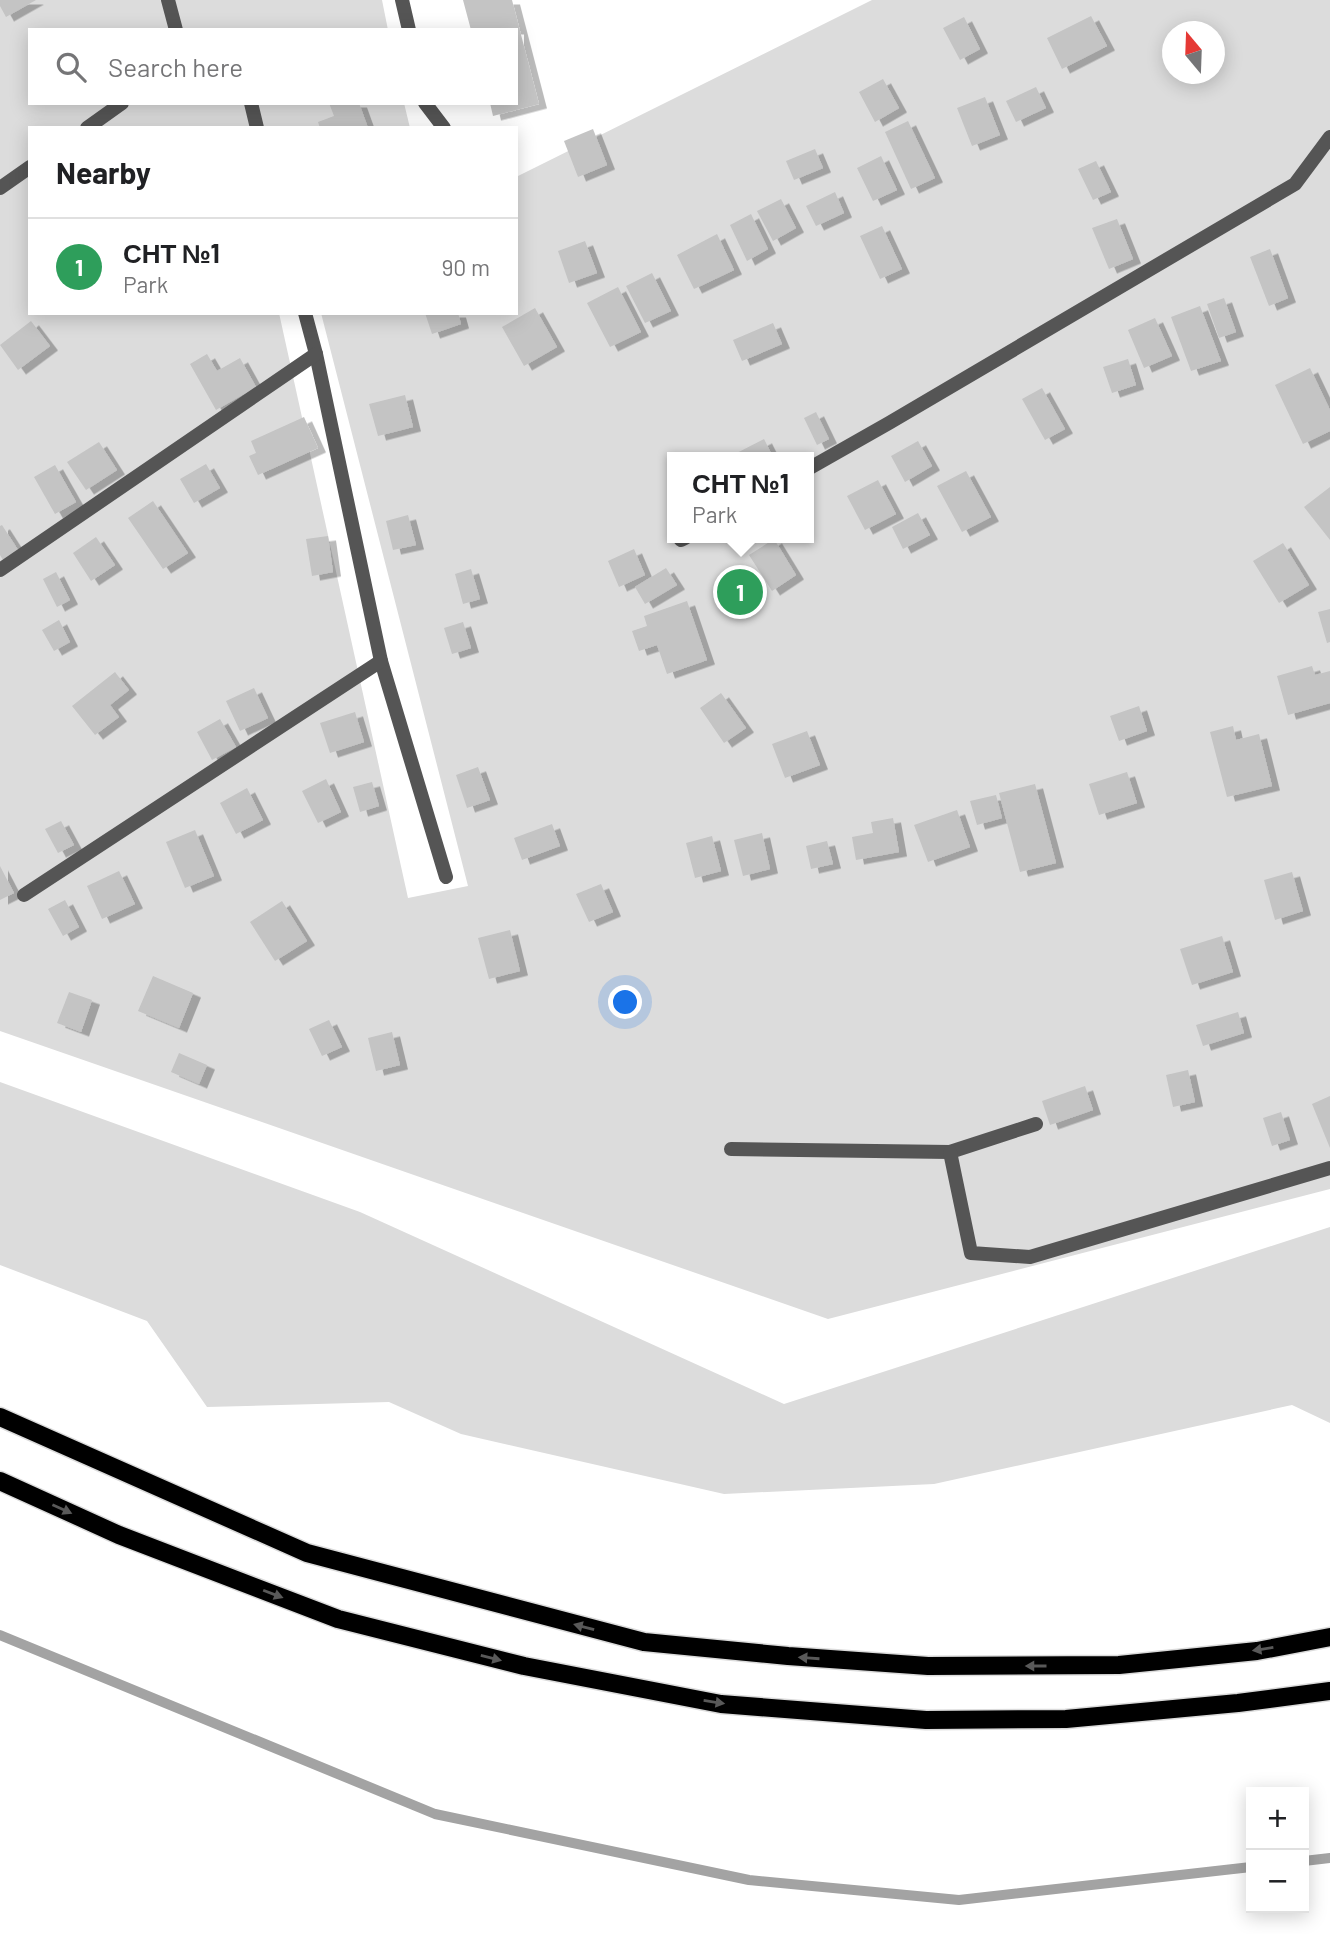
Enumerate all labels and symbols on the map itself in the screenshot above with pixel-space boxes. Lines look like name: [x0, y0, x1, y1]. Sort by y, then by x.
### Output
north arrow: [1162, 21, 1225, 84]
pin: 1: [717, 566, 763, 618]
your location: [608, 985, 642, 1019]
one-way arrow: [52, 1503, 72, 1515]
one-way arrow: [263, 1588, 284, 1599]
one-way arrow: [574, 1621, 595, 1631]
one-way arrow: [1252, 1644, 1274, 1655]
one-way arrow: [798, 1652, 820, 1663]
one-way arrow: [480, 1653, 502, 1664]
one-way arrow: [1025, 1660, 1047, 1672]
one-way arrow: [703, 1697, 725, 1708]

